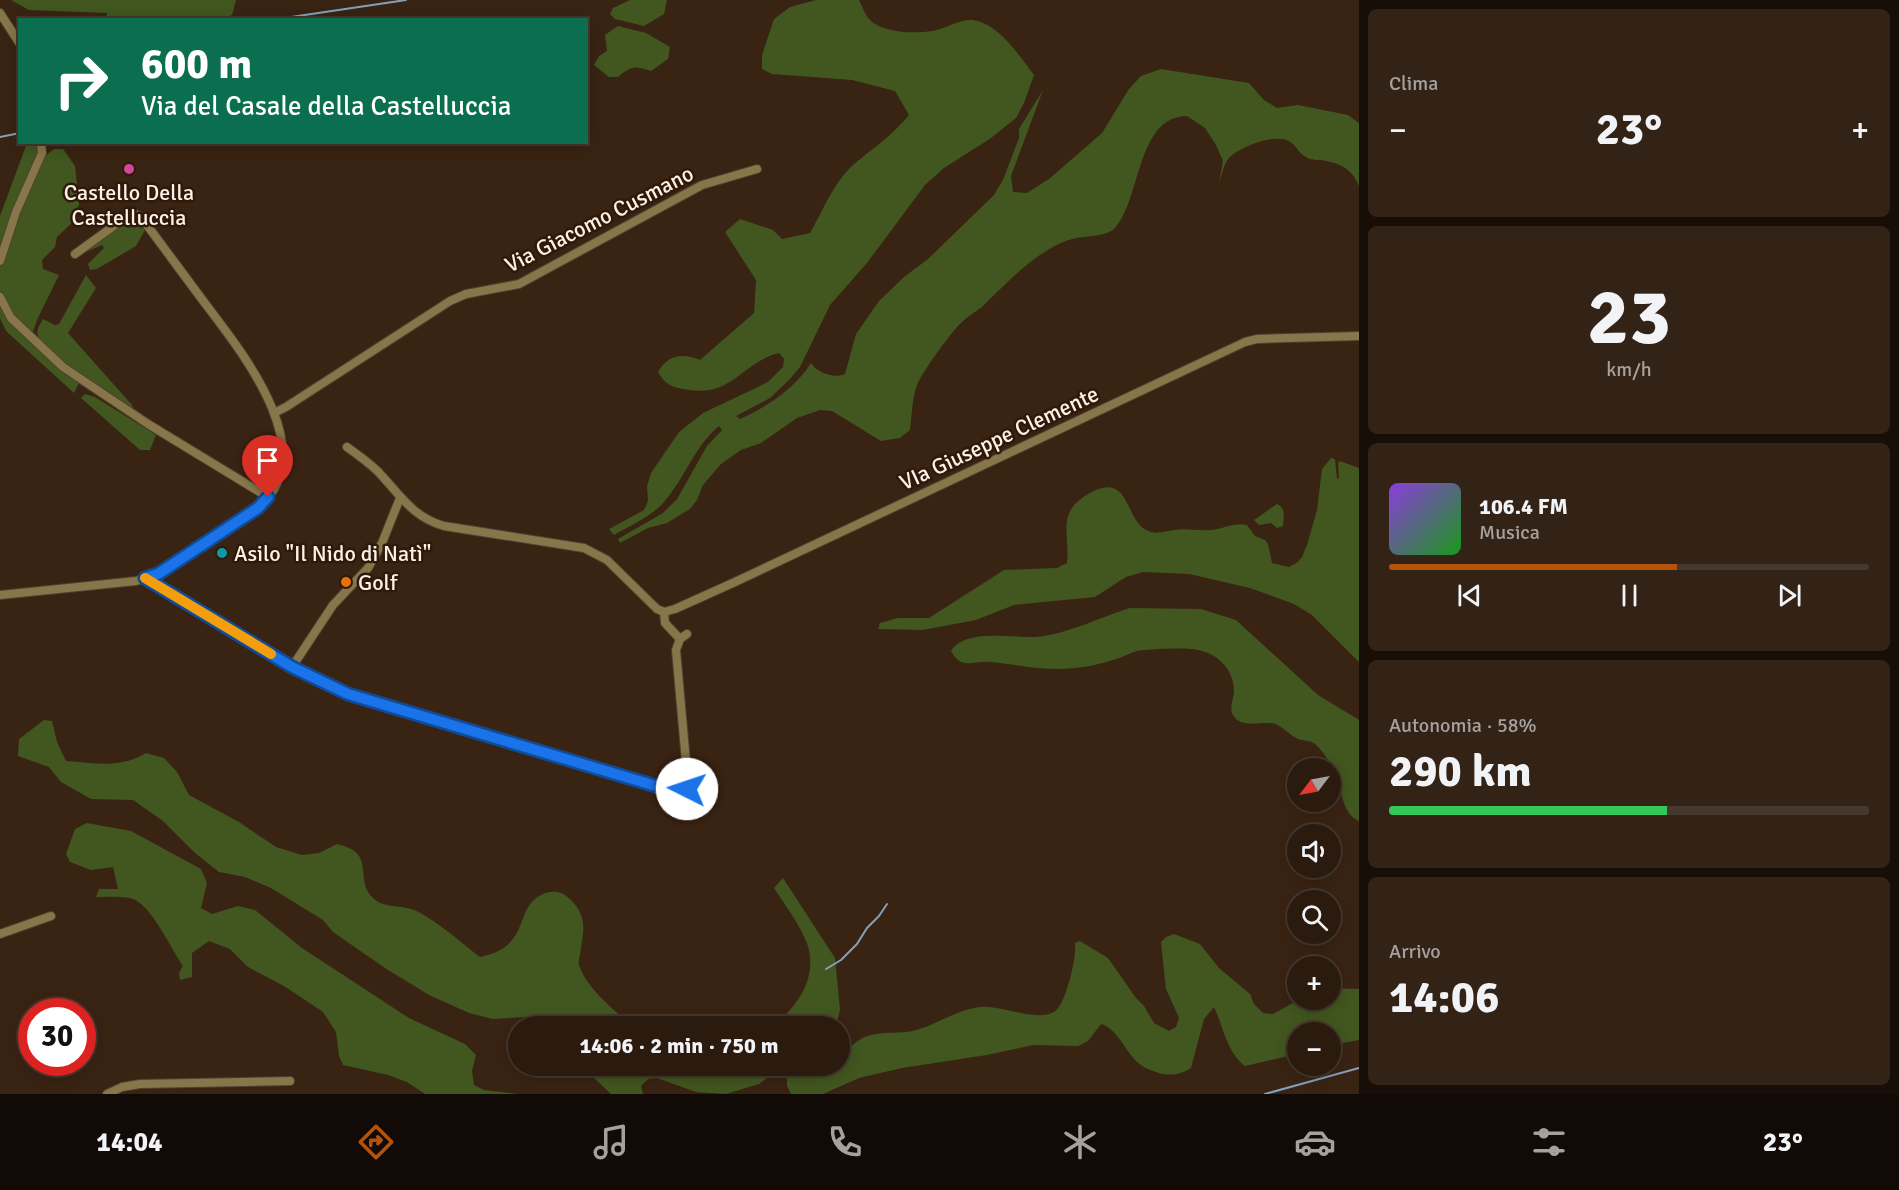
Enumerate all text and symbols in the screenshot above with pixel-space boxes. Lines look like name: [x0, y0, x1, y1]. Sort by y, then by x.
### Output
text: 600 m: [141, 39, 252, 90]
icon: right: [42, 42, 120, 120]
text: Clima: [1389, 71, 1438, 96]
text: Via del Casale della Castelluccia: [141, 90, 512, 123]
text: 23°: [1596, 102, 1662, 157]
text: −: [1389, 110, 1407, 151]
text: +: [1851, 110, 1869, 151]
street label: Via Giacomo Cusmano: [500, 160, 698, 278]
marker: Castello Della Castelluccia: [122, 162, 136, 176]
place label: Castello Della Castelluccia: [64, 179, 194, 231]
text: 23: [1587, 270, 1671, 366]
text: km/h: [1606, 357, 1652, 382]
street label: VIa Giuseppe Clemente: [895, 380, 1103, 496]
pin: [242, 435, 293, 497]
icon: arrive: [251, 444, 284, 477]
text: 106.4 FM: [1479, 493, 1568, 520]
text: Musica: [1479, 520, 1540, 545]
place label: Asilo "Il Nido di Natì": [234, 540, 431, 567]
marker: Asilo "Il Nido di Natì": [215, 546, 229, 560]
place label: Golf: [358, 569, 399, 596]
marker: Golf: [339, 575, 353, 589]
icon: previous: [1453, 579, 1486, 612]
icon: pause: [1613, 579, 1646, 612]
icon: next: [1773, 579, 1806, 612]
text: Autonomia · 58%: [1389, 713, 1537, 738]
text: 290 km: [1389, 744, 1532, 799]
position arrow: [655, 757, 719, 821]
north arrow: [1287, 758, 1341, 812]
map controls: [1287, 758, 1341, 1076]
button: sound: [1287, 824, 1341, 878]
button: search: [1287, 890, 1341, 944]
text: Arrivo: [1389, 939, 1441, 964]
button: +: [1287, 956, 1341, 1010]
text: 14:06: [1389, 970, 1499, 1025]
speed limit sign: 30: [18, 998, 96, 1076]
button: −: [1287, 1022, 1341, 1076]
text: 14:06 · 2 min · 750 m: [579, 1032, 779, 1059]
icon: directions: [355, 1121, 397, 1163]
icon: music: [590, 1121, 632, 1163]
icon: phone: [824, 1121, 866, 1163]
icon: climate: [1059, 1121, 1101, 1163]
icon: car: [1294, 1121, 1336, 1163]
icon: filters: [1528, 1121, 1570, 1163]
text: 14:04: [96, 1126, 163, 1159]
text: 23°: [1763, 1126, 1803, 1159]

